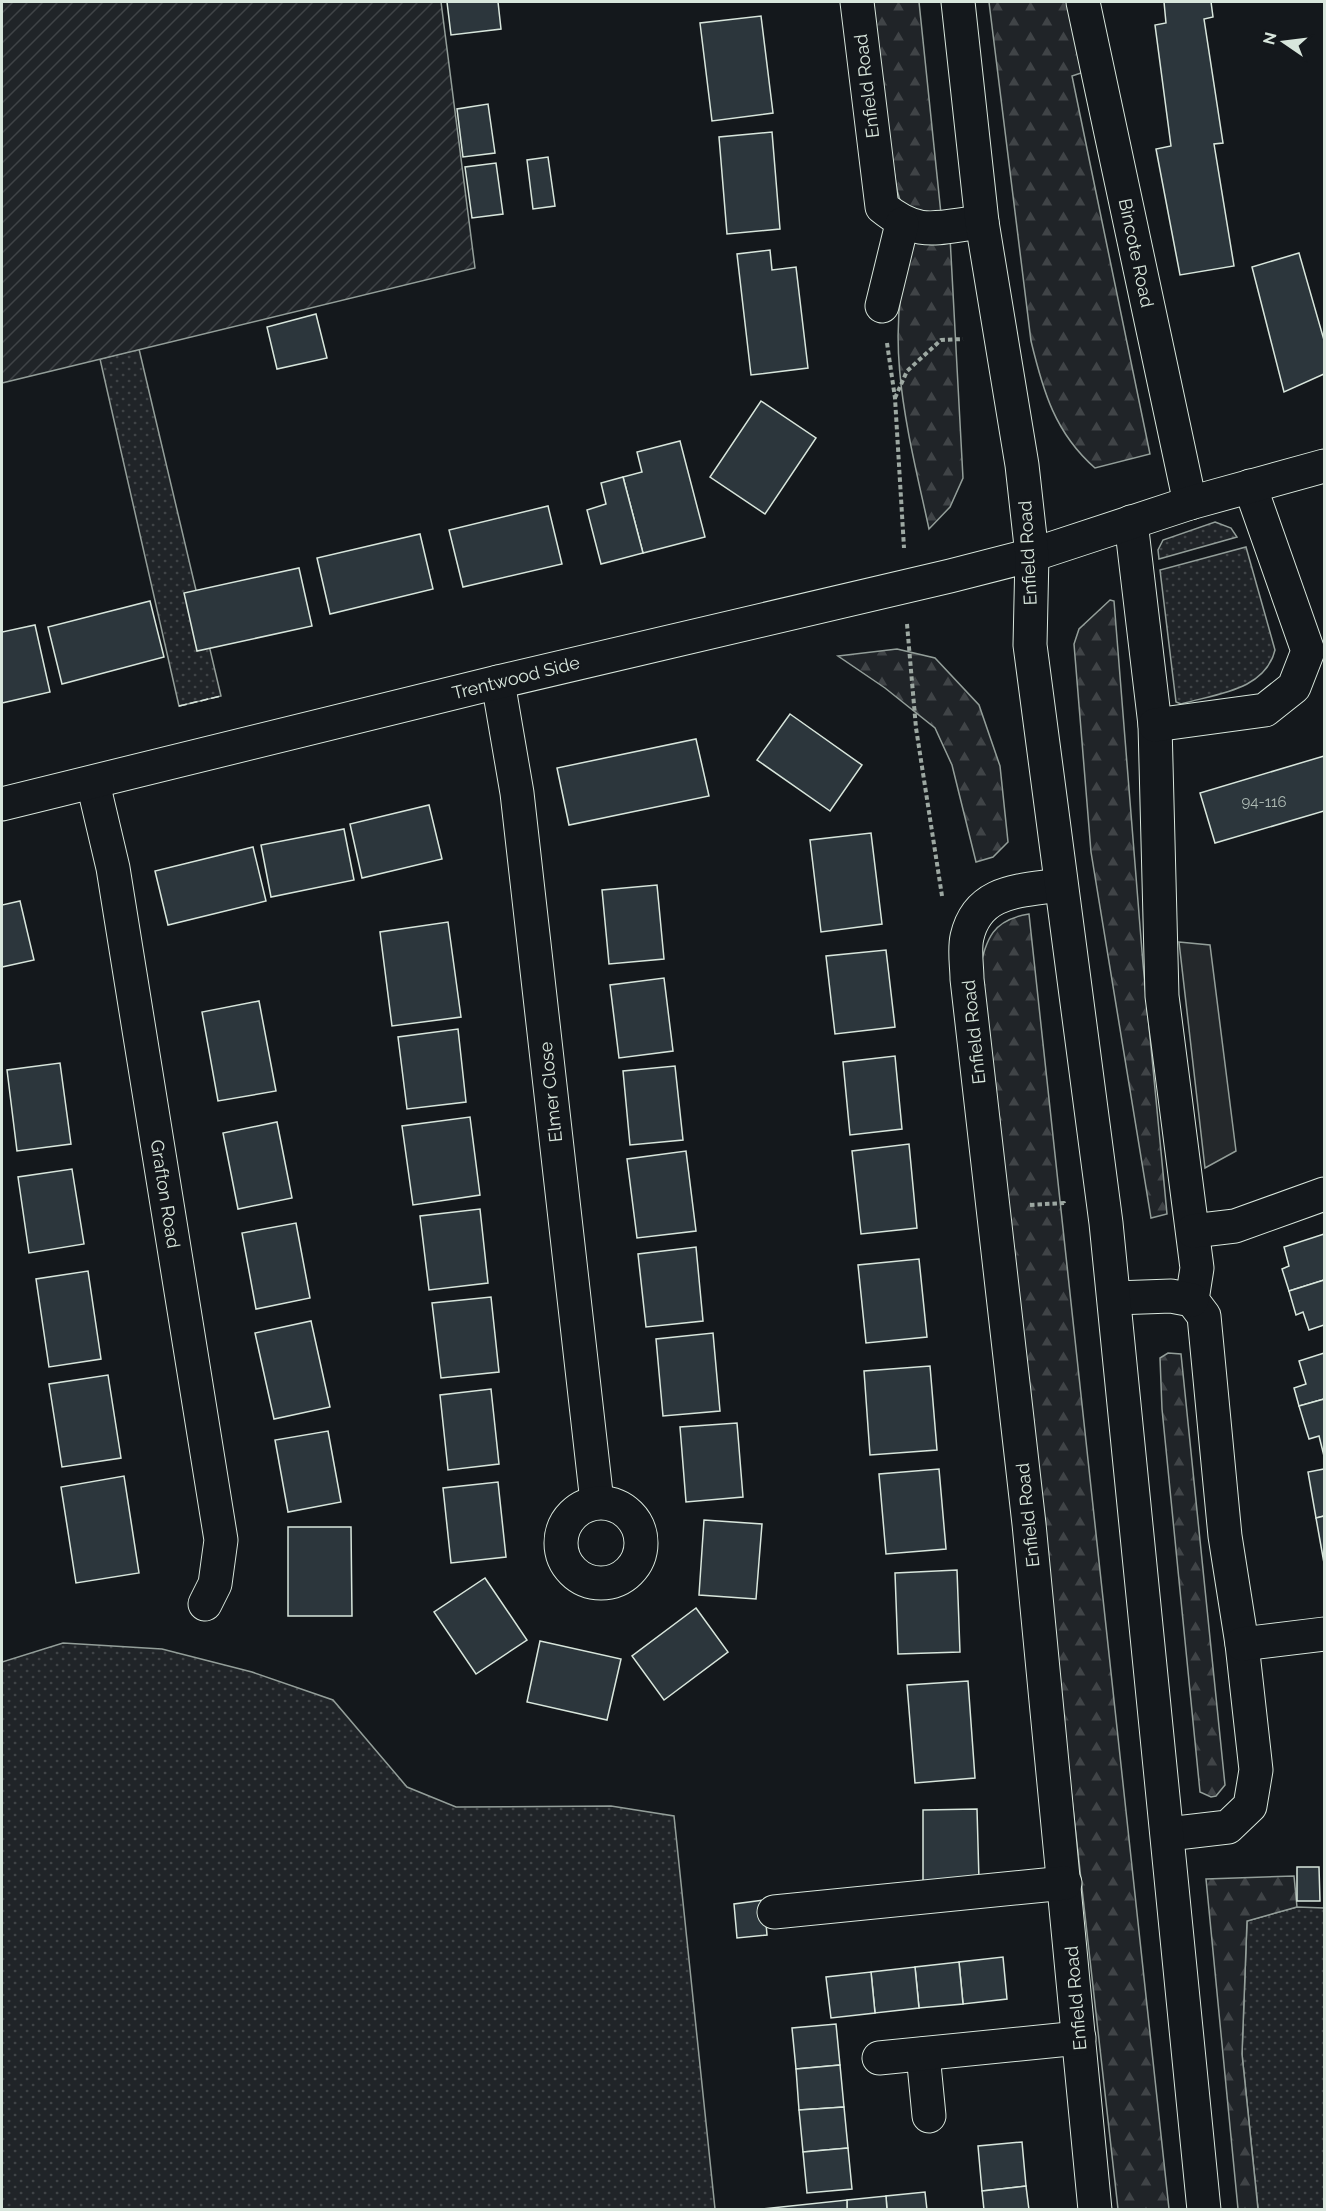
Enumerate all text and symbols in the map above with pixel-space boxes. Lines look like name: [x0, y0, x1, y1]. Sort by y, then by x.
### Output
north arrow: [1254, 12, 1314, 72]
text: N: [1259, 30, 1281, 47]
street label: Enfield Road: [850, 33, 883, 139]
street label: Bincote Road: [1115, 196, 1158, 309]
street label: Enfield Road: [1014, 500, 1041, 606]
street label: Trentwood Side: [450, 651, 582, 703]
house number: 94-116: [1241, 793, 1287, 811]
street label: Enfield Road: [958, 979, 989, 1085]
street label: Elmer Close: [535, 1040, 566, 1143]
street label: Grafton Road: [147, 1138, 184, 1250]
street label: Enfield Road: [1012, 1462, 1043, 1568]
street label: Enfield Road: [1060, 1945, 1091, 2051]

